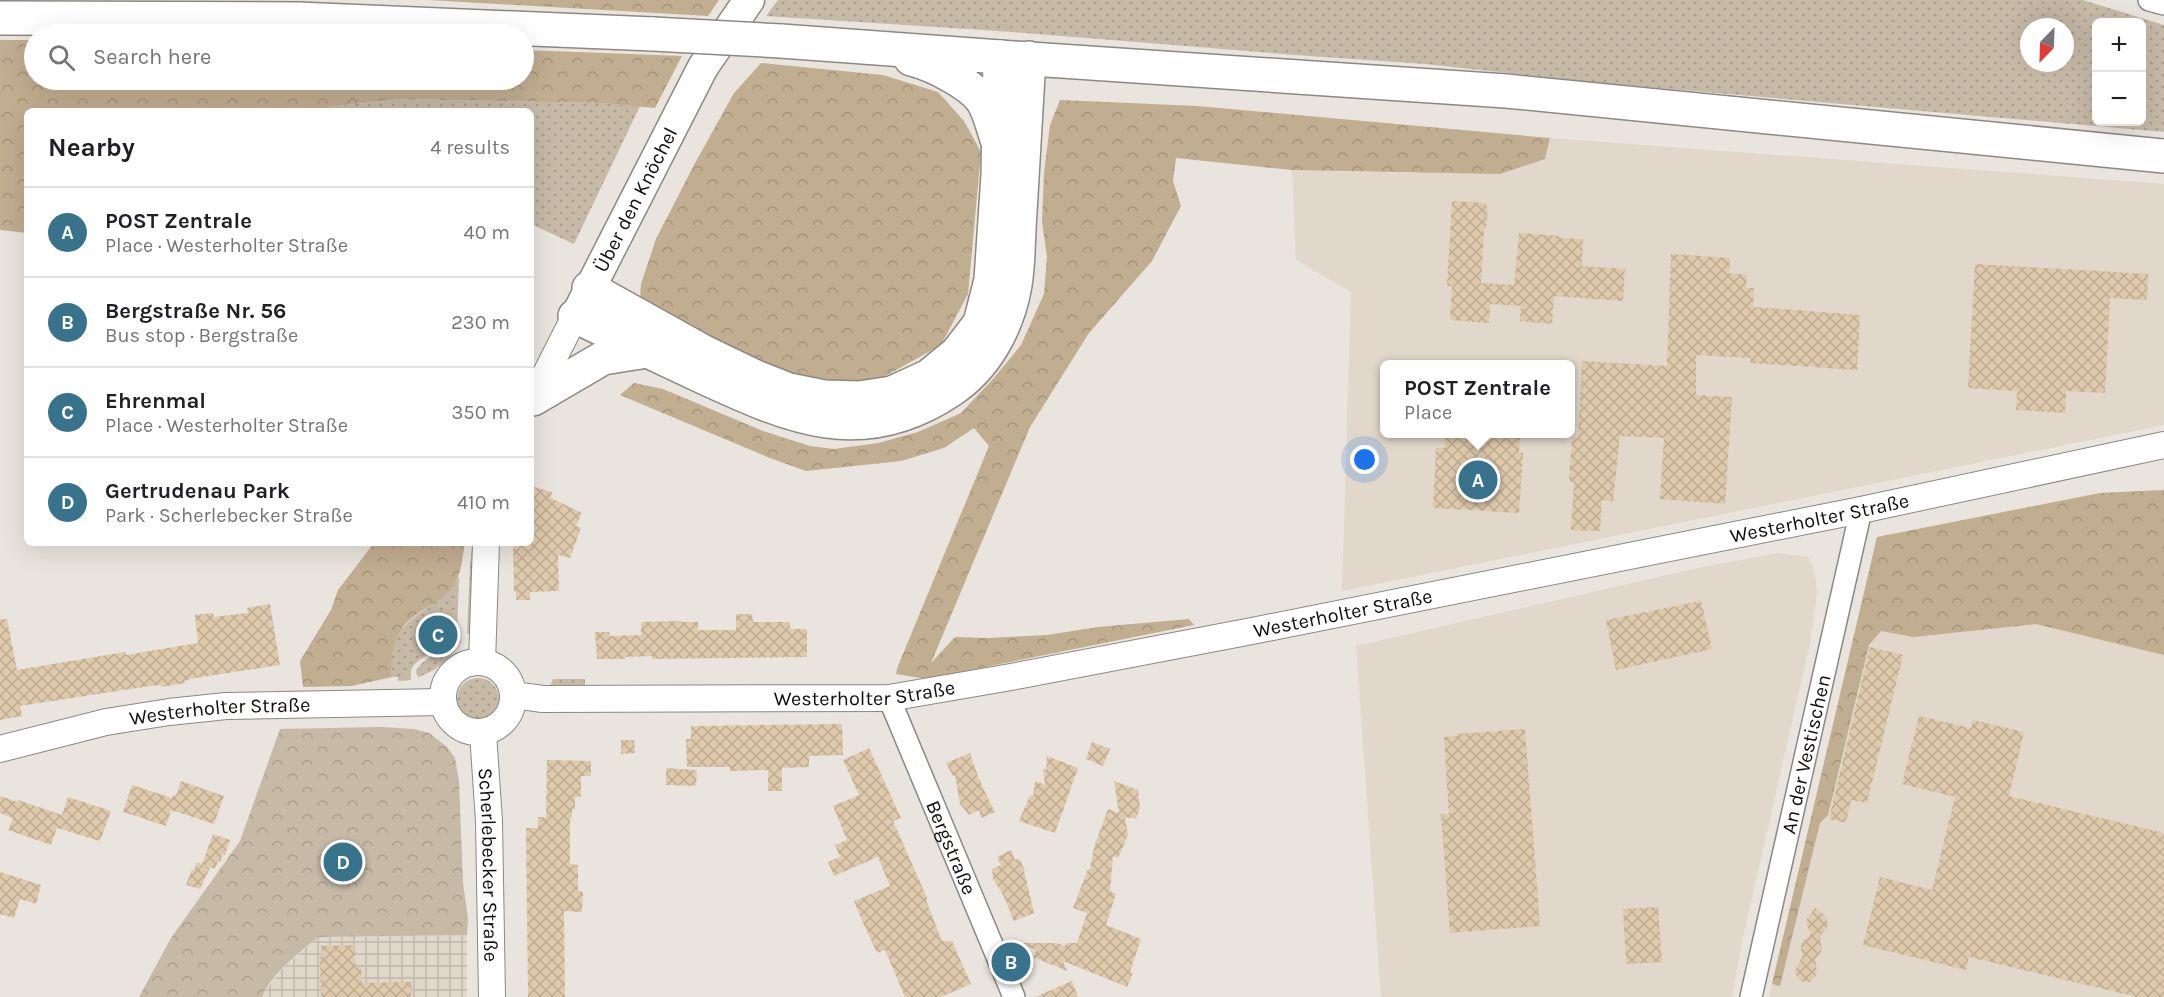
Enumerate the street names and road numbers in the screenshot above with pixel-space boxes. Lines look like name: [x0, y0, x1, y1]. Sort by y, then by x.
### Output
street label: Über den Knöchel: [589, 123, 682, 276]
street label: Westerholter Straße: [1728, 489, 1911, 548]
street label: Westerholter Straße: [1251, 584, 1434, 642]
street label: An der Vestischen: [1777, 672, 1835, 836]
street label: Westerholter Straße: [774, 676, 957, 710]
street label: Westerholter Straße: [128, 693, 311, 730]
street label: Scherlebecker Straße: [473, 767, 502, 962]
street label: Bergstraße: [921, 797, 981, 898]

